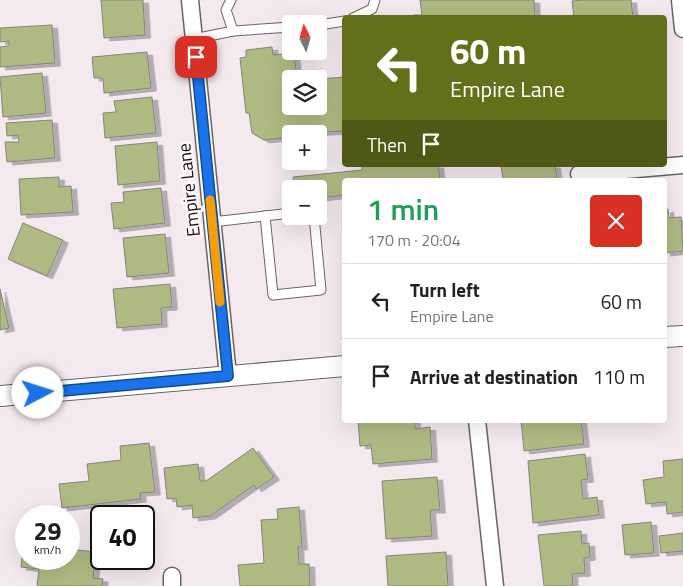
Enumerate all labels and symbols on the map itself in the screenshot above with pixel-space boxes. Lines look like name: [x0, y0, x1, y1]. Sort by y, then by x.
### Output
north arrow: [282, 15, 328, 60]
pin: [175, 36, 217, 78]
street label: Empire Lane: [170, 142, 207, 238]
position arrow: [11, 366, 63, 418]
speed limit sign: 40: [90, 505, 155, 570]

